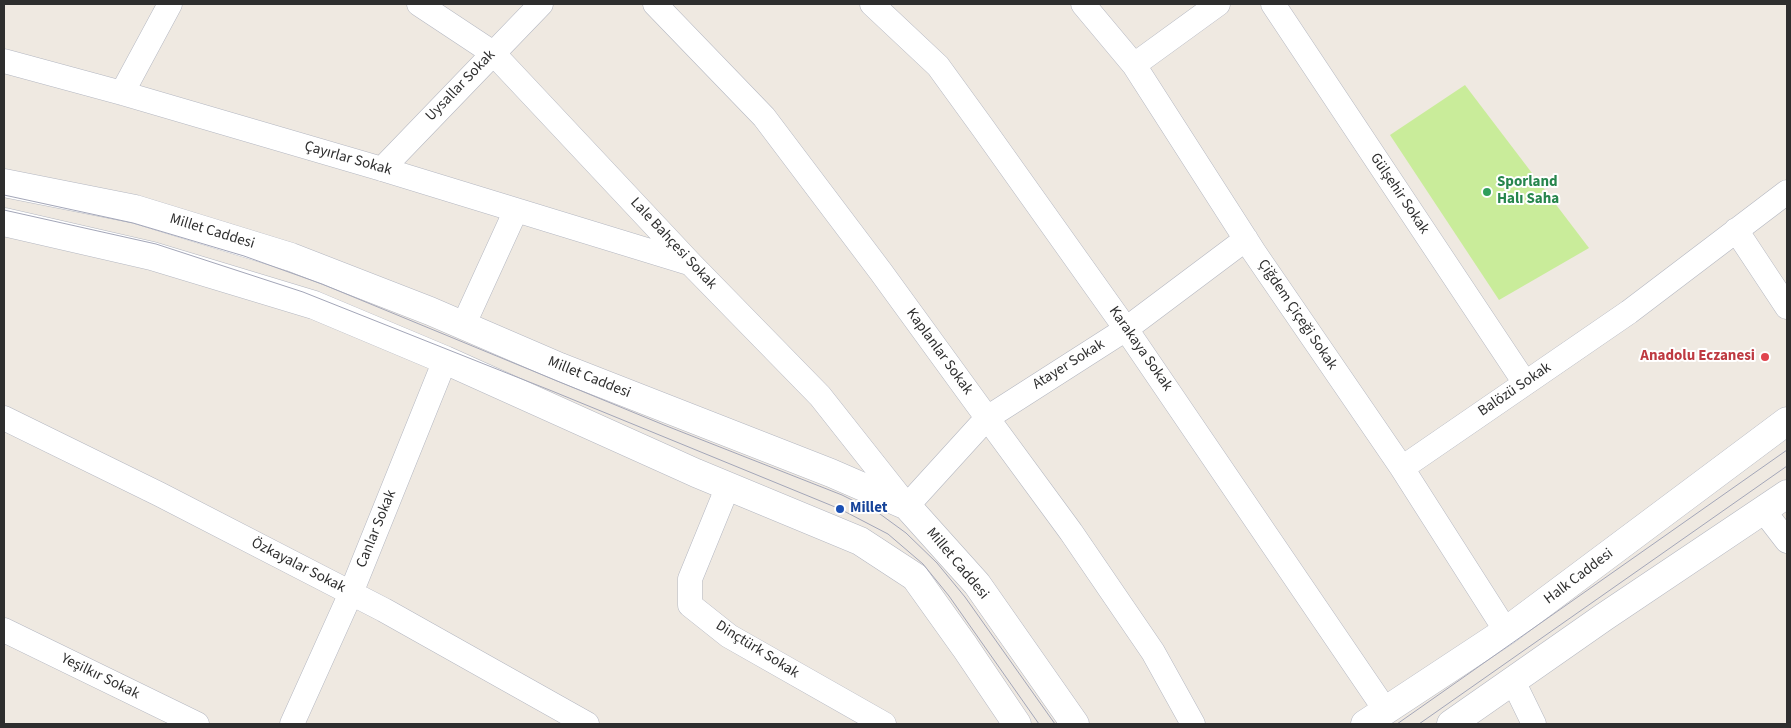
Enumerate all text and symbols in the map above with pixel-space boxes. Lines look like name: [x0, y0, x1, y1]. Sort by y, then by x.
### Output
street label: Uysallar Sokak: [422, 47, 500, 125]
street label: Çayırlar Sokak: [302, 138, 394, 180]
street label: Gülşehir Sokak: [1365, 150, 1433, 238]
place label: Sporland Halı Saha: [1497, 174, 1559, 209]
marker: Sporland Halı Saha: [1481, 186, 1493, 198]
street label: Lale Bahçesi Sokak: [626, 194, 720, 294]
street label: Millet Caddesi: [167, 211, 257, 253]
street label: Çiğdem Çiçeği Sokak: [1253, 256, 1341, 374]
street label: Karakaya Sokak: [1104, 303, 1176, 395]
street label: Kaplanlar Sokak: [902, 305, 976, 399]
street label: Atayer Sokak: [1030, 336, 1108, 394]
place label: Anadolu Eczanesi: [1640, 348, 1755, 366]
marker: Anadolu Eczanesi: [1759, 351, 1771, 363]
street label: Millet Caddesi: [545, 353, 633, 403]
street label: Balözü Sokak: [1475, 359, 1555, 421]
street label: Canlar Sokak: [353, 487, 401, 571]
place label: Millet: [850, 500, 888, 518]
marker: Millet: [834, 503, 846, 515]
street label: Millet Caddesi: [922, 525, 992, 603]
street label: Özkayalar Sokak: [248, 535, 348, 597]
street label: Halk Caddesi: [1541, 545, 1617, 609]
street label: Dinçtürk Sokak: [712, 617, 802, 683]
street label: Yeşilkır Sokak: [58, 650, 142, 704]

